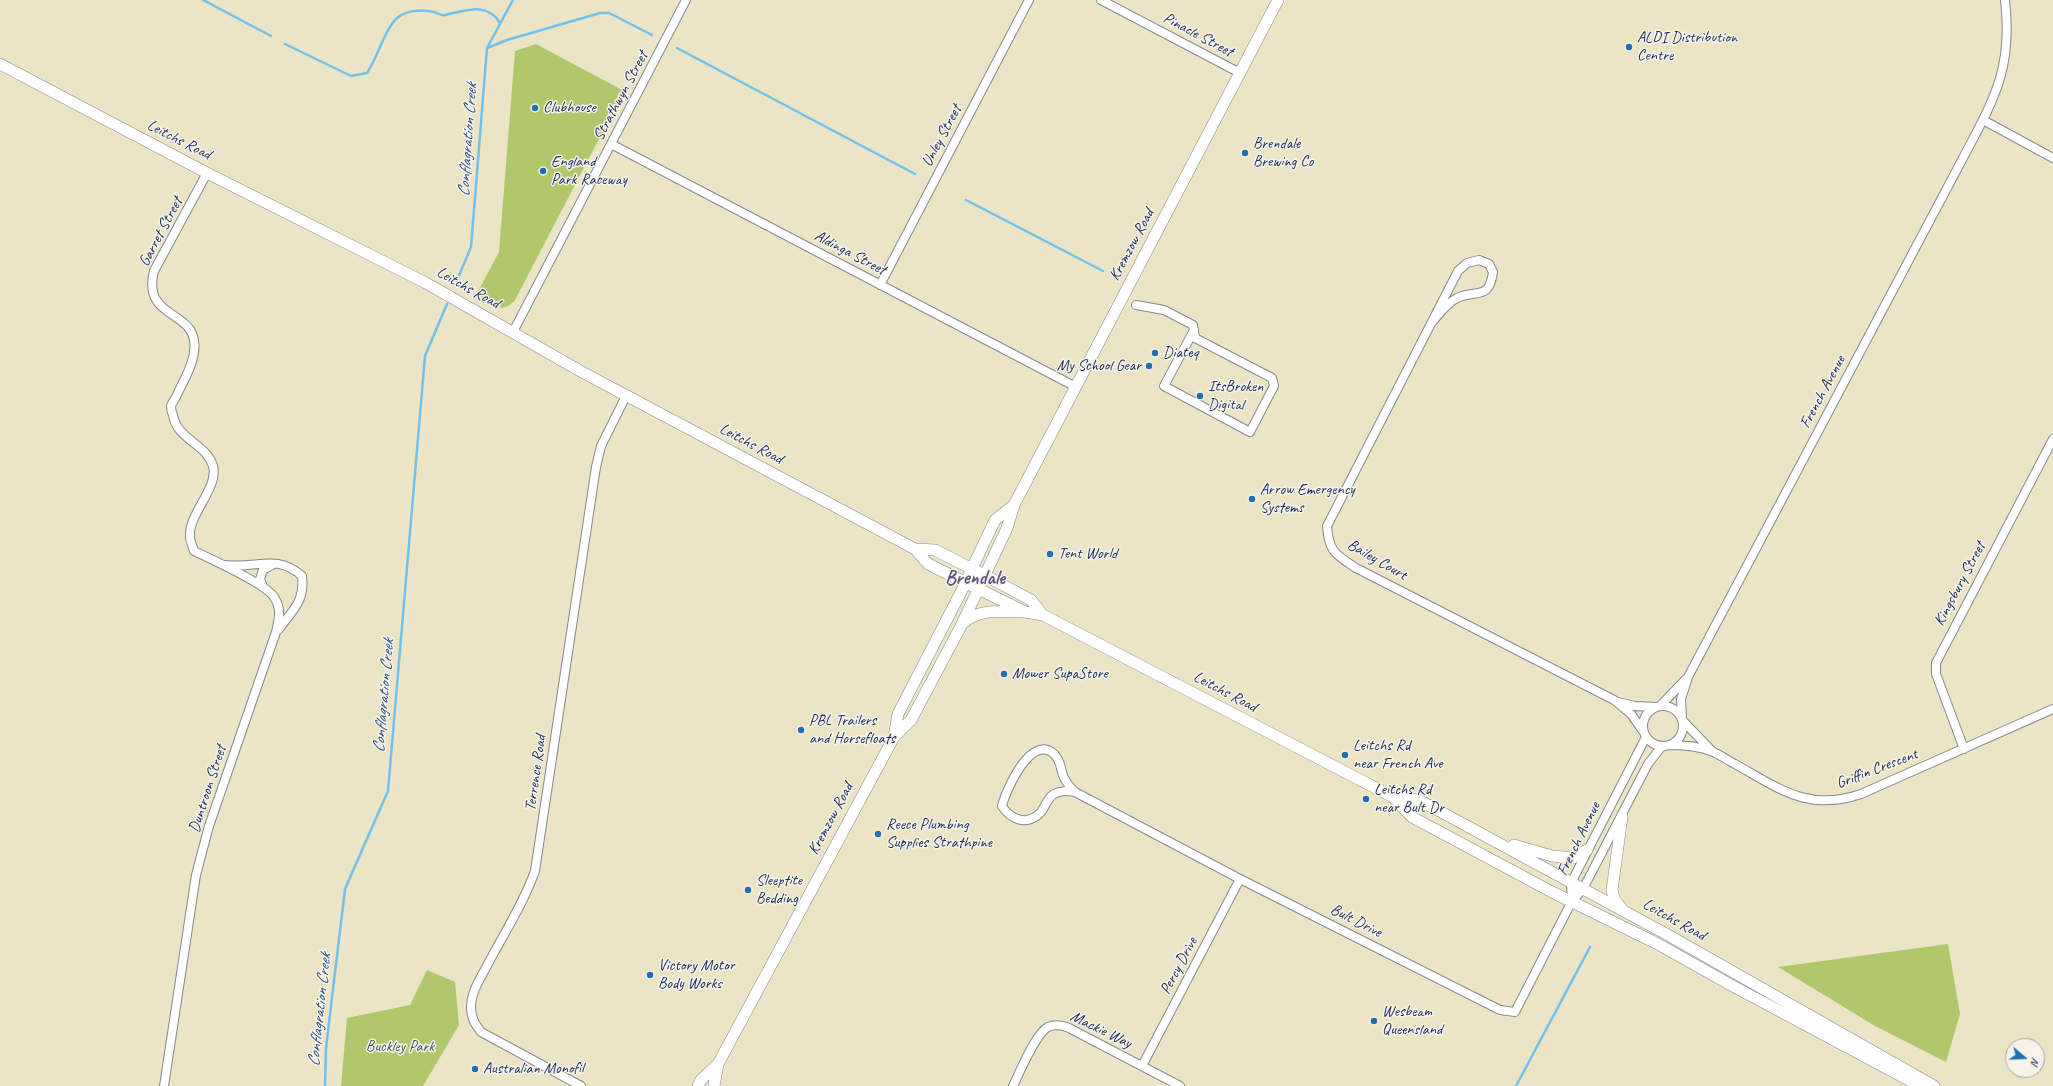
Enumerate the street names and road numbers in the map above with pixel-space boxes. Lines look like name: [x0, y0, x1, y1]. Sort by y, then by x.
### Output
street label: Pinacle Street: [1160, 9, 1236, 61]
street label: Strathwyn Street: [589, 48, 653, 144]
street label: Unley Street: [918, 102, 966, 170]
street label: Leitchs Road: [144, 116, 214, 164]
street label: Garret Street: [135, 194, 187, 270]
street label: Kremzow Road: [1105, 206, 1159, 284]
street label: Aldinga Street: [811, 226, 889, 280]
street label: Leitchs Road: [433, 263, 503, 313]
street label: French Avenue: [1796, 352, 1850, 432]
street label: Leitchs Road: [716, 419, 786, 469]
street label: Bailey Court: [1344, 535, 1410, 585]
street label: Kingsbury Street: [1930, 539, 1990, 629]
street label: Leitchs Road: [1190, 667, 1260, 717]
street label: Terrence Road: [521, 734, 551, 812]
street label: Duntroon Street: [185, 743, 231, 835]
street label: Griffin Crescent: [1834, 745, 1920, 793]
street label: Kremzow Road: [804, 780, 858, 858]
street label: French Avenue: [1553, 799, 1605, 879]
street label: Leitchs Road: [1639, 895, 1709, 945]
street label: Bult Drive: [1327, 900, 1385, 942]
street label: Percy Drive: [1156, 934, 1202, 998]
street label: Mackie Way: [1067, 1007, 1135, 1053]

